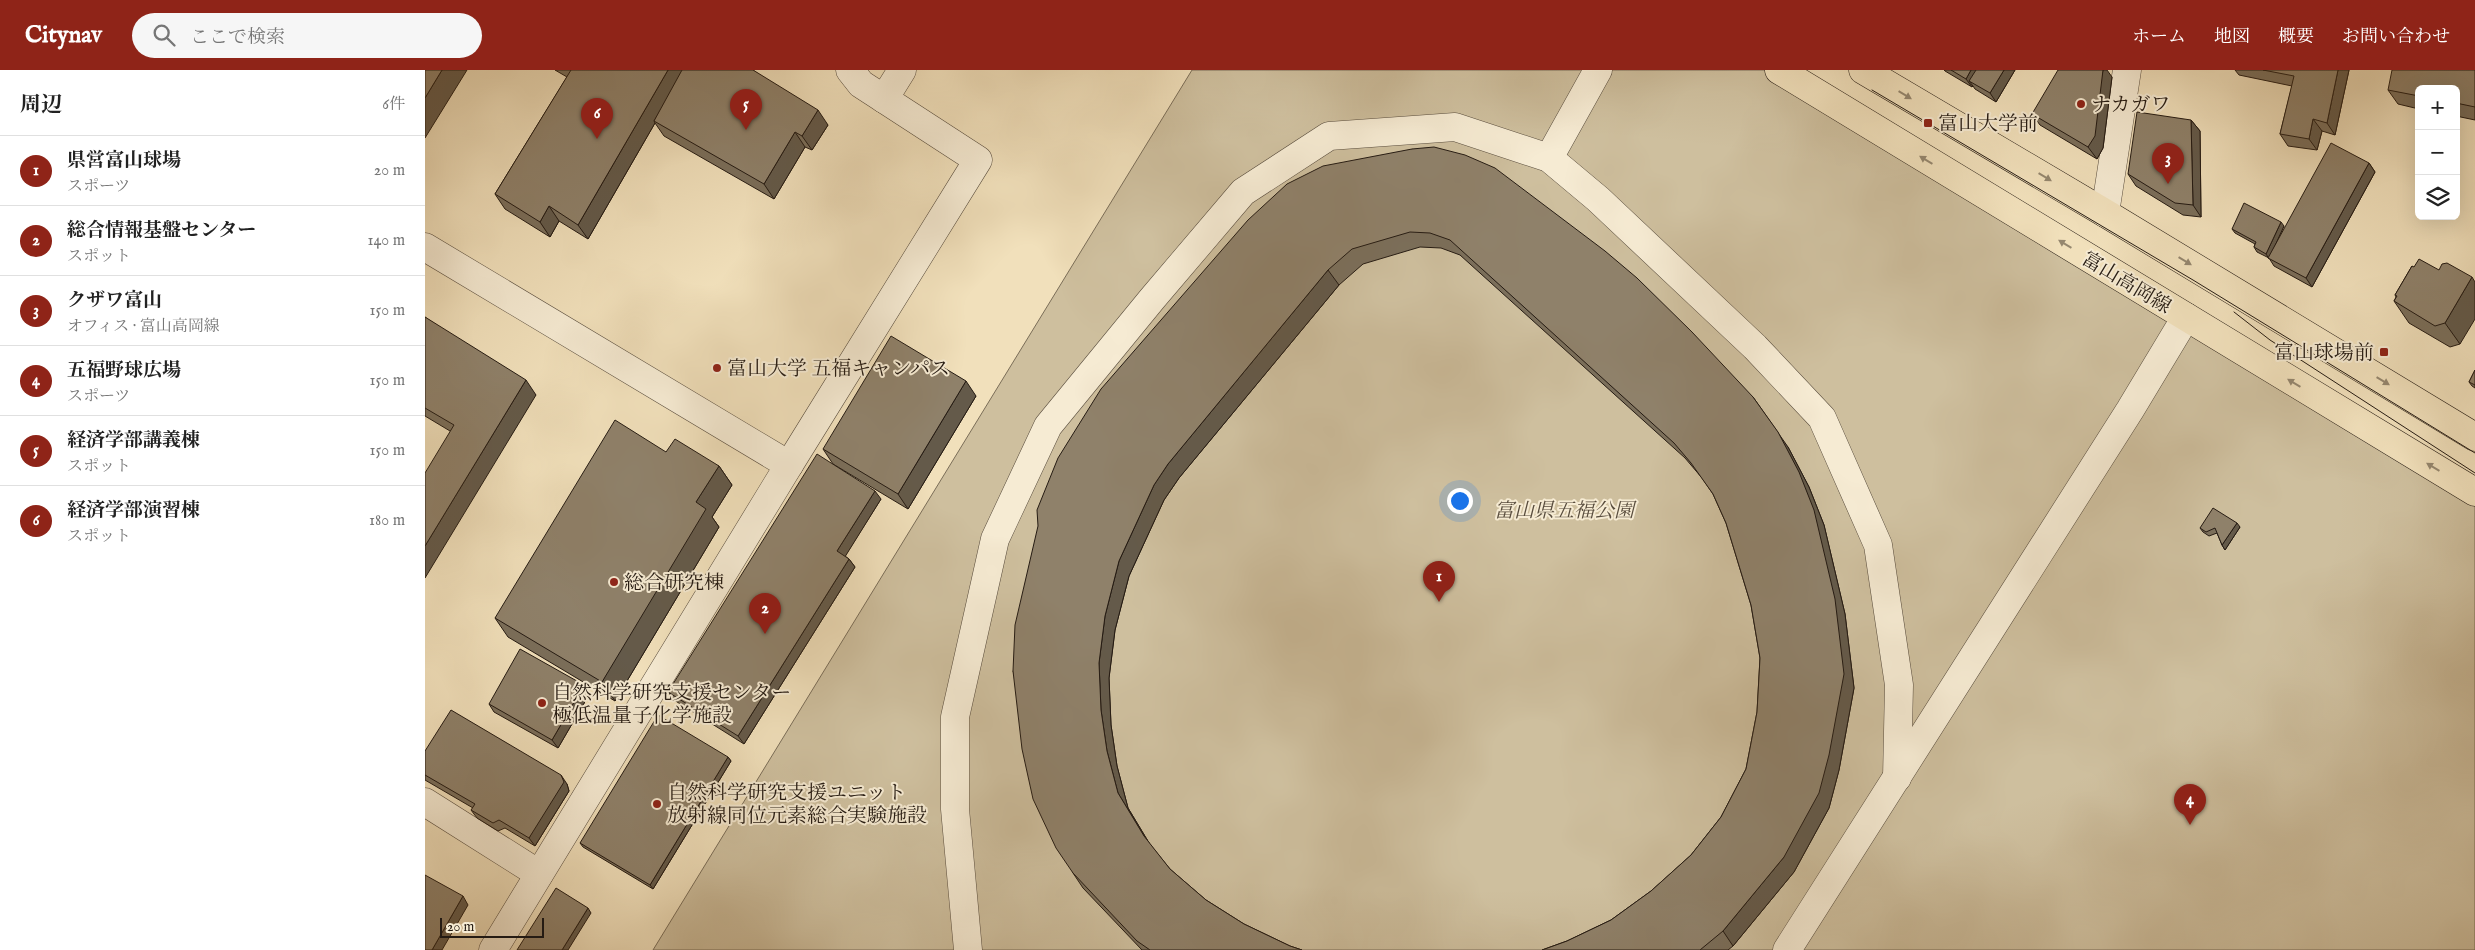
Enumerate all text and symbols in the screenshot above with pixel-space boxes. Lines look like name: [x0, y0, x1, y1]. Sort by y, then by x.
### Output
search box: [132, 13, 482, 58]
text: Citynav: [25, 20, 102, 51]
icon: search: [150, 21, 178, 49]
text: ここで検索: [190, 26, 285, 50]
text: ホーム: [2132, 26, 2186, 49]
text: 地図: [2214, 26, 2250, 49]
text: 概要: [2278, 26, 2314, 49]
text: お問い合わせ: [2342, 26, 2450, 49]
map controls: [2415, 85, 2460, 220]
button: +: [2415, 85, 2460, 130]
pin: 5: [730, 89, 762, 130]
one-way arrow: [1899, 90, 1912, 99]
text: 周辺: [20, 92, 62, 119]
place label: ナカガワ: [2091, 93, 2171, 118]
text: 6件: [382, 95, 405, 115]
pin: 6: [581, 98, 613, 139]
marker: ナカガワ: [2075, 98, 2087, 110]
place label: 富山大学前: [1938, 112, 2038, 137]
marker: 富山大学前: [1922, 117, 1934, 129]
button: −: [2415, 130, 2460, 175]
pin: 3: [2152, 143, 2184, 184]
text: 県営富山球場: [67, 149, 181, 173]
one-way arrow: [1920, 156, 1933, 165]
text: 1: [33, 161, 39, 181]
text: 20 m: [374, 161, 405, 181]
one-way arrow: [2039, 173, 2052, 182]
button: layers: [2415, 175, 2460, 220]
text: スポーツ: [67, 177, 130, 197]
text: 総合情報基盤センター: [67, 219, 256, 243]
text: 2: [32, 231, 40, 251]
text: 140 m: [367, 231, 405, 251]
one-way arrow: [2059, 240, 2072, 249]
text: スポット: [67, 247, 131, 267]
street label: 富山高岡線: [2077, 247, 2176, 320]
one-way arrow: [2178, 256, 2191, 265]
text: クザワ富山: [67, 289, 162, 313]
text: 3: [33, 301, 39, 321]
text: 150 m: [370, 301, 405, 321]
text: オフィス · 富山高岡線: [67, 317, 220, 337]
place label: 富山球場前: [2274, 341, 2374, 366]
marker: 富山球場前: [2378, 346, 2390, 358]
place label: 富山大学 五福キャンパス: [727, 357, 950, 382]
text: 五福野球広場: [67, 359, 181, 383]
marker: 富山大学 五福キャンパス: [711, 362, 723, 374]
text: 4: [32, 371, 40, 391]
text: 150 m: [370, 371, 405, 391]
one-way arrow: [2377, 377, 2390, 386]
one-way arrow: [2288, 378, 2301, 387]
text: スポーツ: [67, 387, 130, 407]
text: 経済学部講義棟: [67, 429, 200, 453]
text: 5: [33, 441, 39, 461]
text: 150 m: [370, 441, 405, 461]
text: スポット: [67, 457, 131, 477]
one-way arrow: [2427, 462, 2440, 471]
your location: [1447, 488, 1473, 514]
text: 経済学部演習棟: [67, 499, 200, 523]
park label: 富山県五福公園: [1494, 499, 1637, 524]
text: 6: [33, 511, 39, 531]
text: 180 m: [369, 511, 405, 531]
text: スポット: [67, 527, 131, 547]
pin: 1: [1423, 561, 1455, 602]
place label: 総合研究棟: [624, 571, 724, 596]
marker: 総合研究棟: [608, 576, 620, 588]
pin: 2: [749, 593, 781, 634]
place label: 自然科学研究支援センター 極低温量子化学施設: [552, 681, 791, 729]
marker: 自然科学研究支援センター 極低温量子化学施設: [536, 697, 548, 709]
place label: 自然科学研究支援ユニット 放射線同位元素総合実験施設: [667, 781, 927, 829]
pin: 4: [2174, 784, 2206, 825]
marker: 自然科学研究支援ユニット 放射線同位元素総合実験施設: [651, 798, 663, 810]
scale bar: [440, 915, 544, 938]
text: 20 m: [447, 918, 474, 936]

